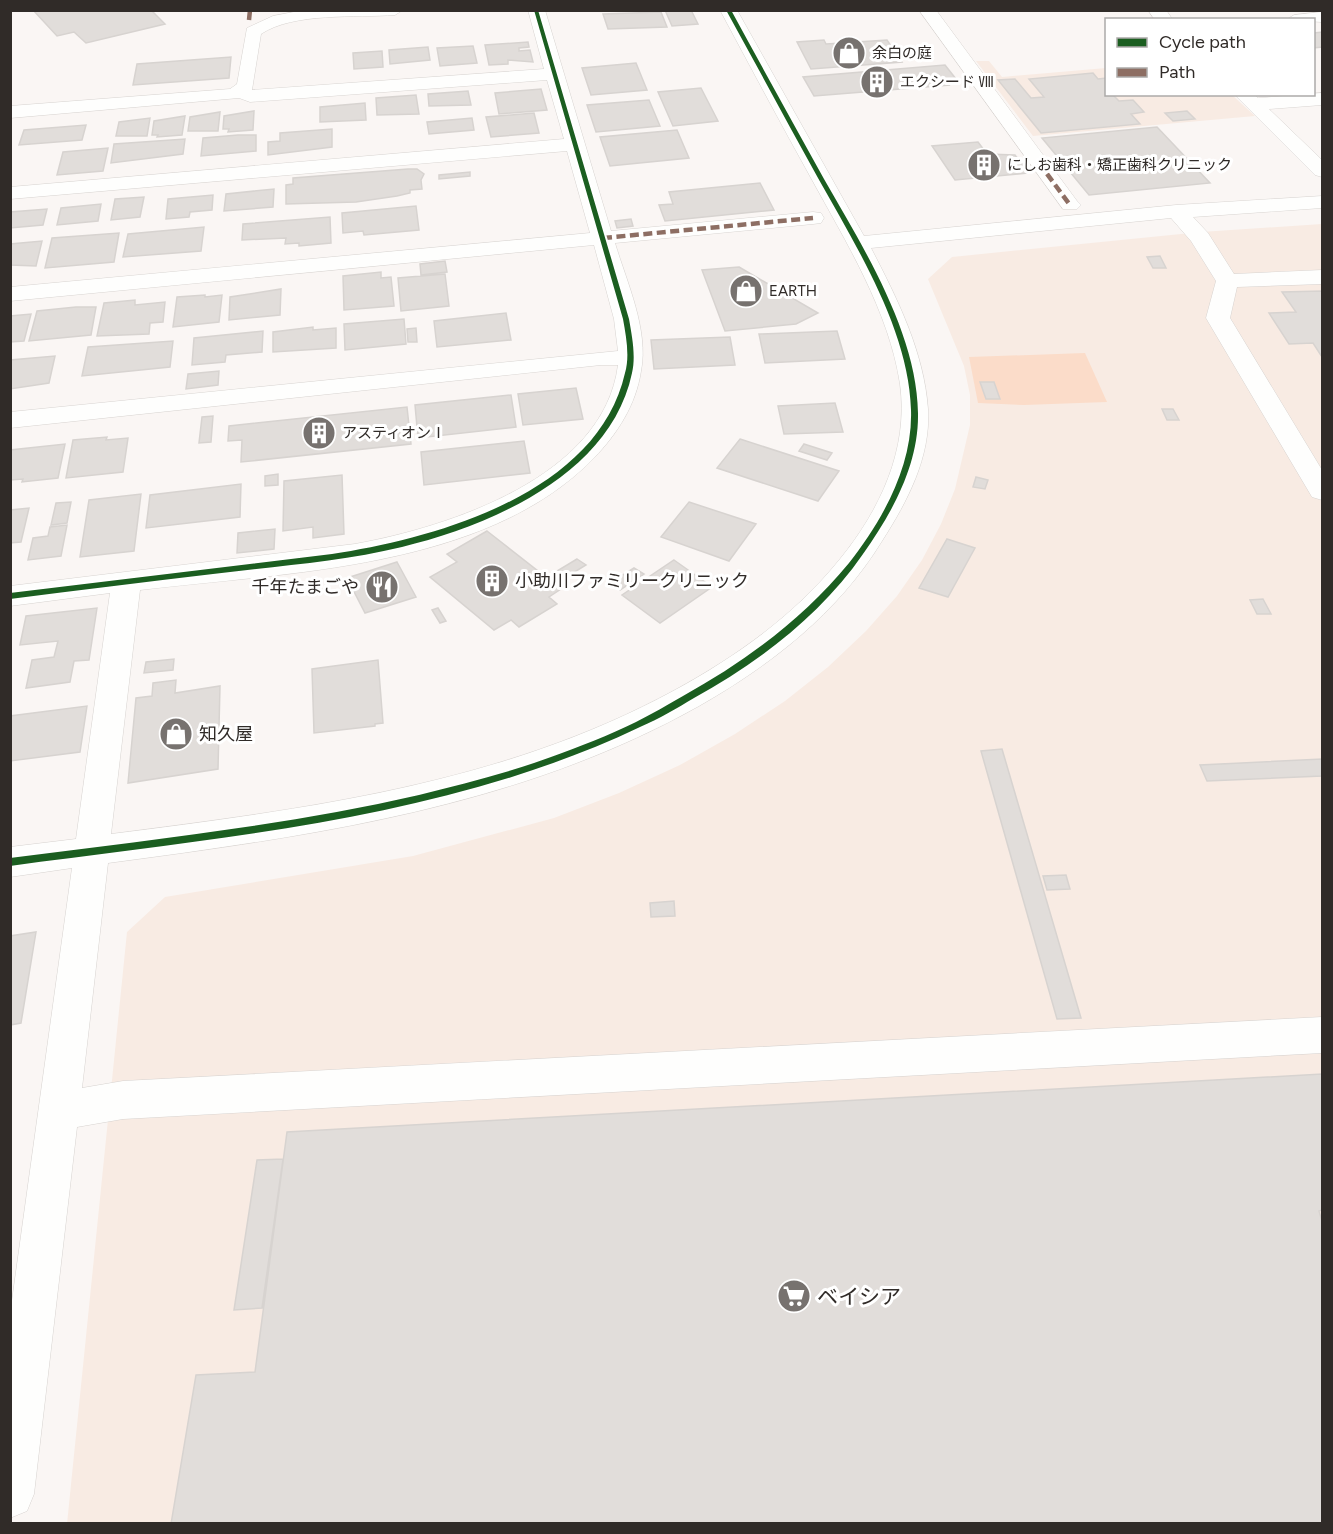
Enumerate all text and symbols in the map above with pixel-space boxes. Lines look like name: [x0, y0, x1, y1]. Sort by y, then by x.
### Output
legend: [1105, 18, 1315, 96]
text: Cycle path: [1159, 31, 1246, 53]
shop icon: 余白の庭: [831, 35, 867, 71]
place label: 余白の庭: [872, 44, 932, 62]
text: Path: [1159, 61, 1195, 83]
building icon: エクシード Ⅷ: [859, 64, 895, 100]
place label: エクシード Ⅷ: [900, 73, 994, 91]
building icon: にしお歯科・矯正歯科クリニック: [966, 147, 1002, 183]
place label: にしお歯科・矯正歯科クリニック: [1007, 156, 1232, 174]
shop icon: EARTH: [728, 273, 764, 309]
place label: EARTH: [769, 282, 817, 300]
building icon: アスティオンⅠ: [301, 415, 337, 451]
place label: アスティオンⅠ: [342, 424, 446, 442]
building icon: 小助川ファミリークリニック: [474, 563, 510, 599]
restaurant icon: 千年たまごや: [364, 569, 400, 605]
place label: 小助川ファミリークリニック: [515, 570, 749, 592]
place label: 千年たまごや: [252, 576, 359, 598]
shop icon: 知久屋: [158, 716, 194, 752]
place label: 知久屋: [199, 723, 253, 745]
supermarket icon: ベイシア: [776, 1278, 812, 1314]
place label: ベイシア: [817, 1284, 901, 1309]

